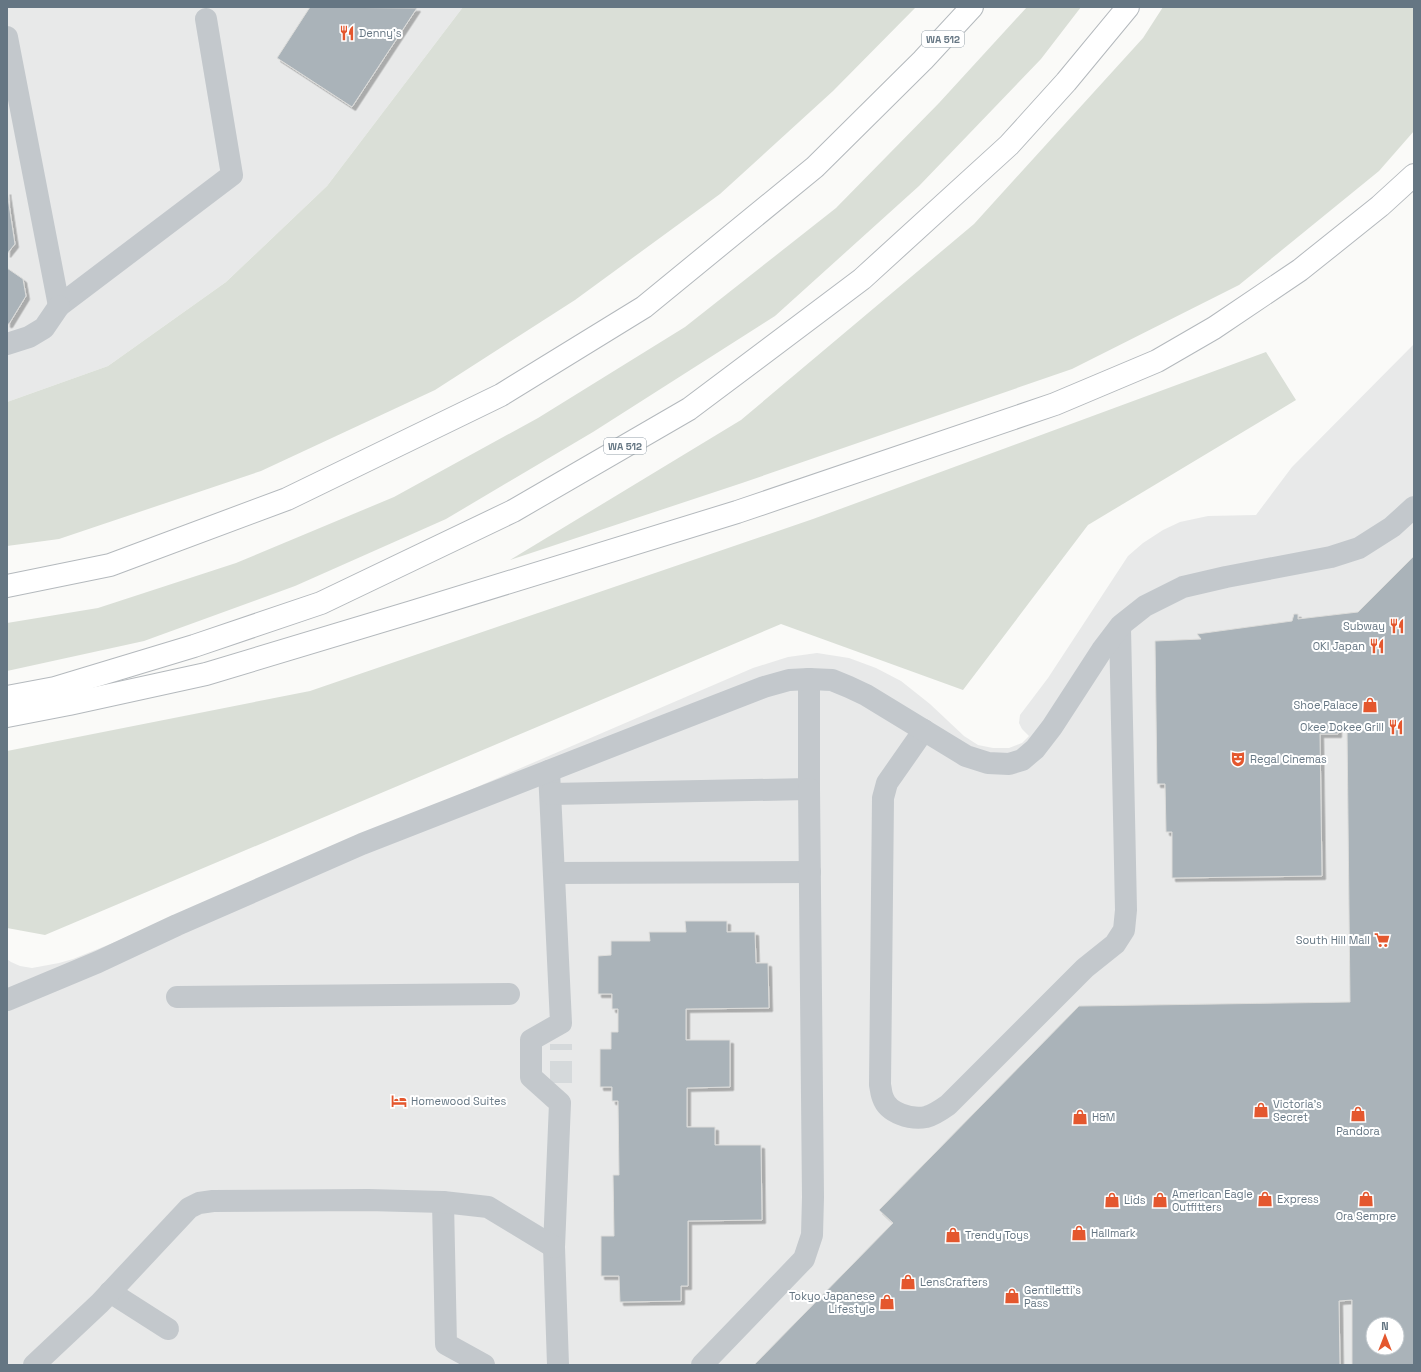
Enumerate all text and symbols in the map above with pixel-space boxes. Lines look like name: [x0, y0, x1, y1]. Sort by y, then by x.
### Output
restaurant icon: Denny's: [338, 24, 356, 42]
place label: Denny's: [359, 26, 402, 40]
road number: WA 512: [922, 31, 964, 47]
road number: WA 512: [604, 438, 646, 454]
restaurant icon: Subway: [1388, 617, 1406, 635]
place label: Subway: [1343, 619, 1385, 633]
restaurant icon: OKI Japan: [1368, 637, 1386, 655]
place label: OKI Japan: [1313, 639, 1365, 653]
shop icon: Shoe Palace: [1361, 696, 1379, 714]
place label: Shoe Palace: [1294, 698, 1358, 712]
restaurant icon: Okee Dokee Grill: [1387, 718, 1405, 736]
place label: Okee Dokee Grill: [1300, 720, 1384, 734]
theatre icon: Regal Cinemas: [1229, 750, 1247, 768]
place label: Regal Cinemas: [1250, 752, 1327, 766]
supermarket icon: South Hill Mall: [1373, 931, 1391, 949]
place label: South Hill Mall: [1296, 933, 1370, 947]
hotel icon: Homewood Suites: [390, 1092, 408, 1110]
place label: Homewood Suites: [411, 1094, 507, 1108]
place label: Victoria's Secret: [1273, 1097, 1322, 1124]
shop icon: Victoria's Secret: [1252, 1101, 1270, 1119]
shop icon: Pandora: [1349, 1105, 1367, 1123]
shop icon: H&M: [1071, 1108, 1089, 1126]
place label: H&M: [1092, 1110, 1115, 1124]
place label: Pandora: [1336, 1124, 1381, 1138]
place label: American Eagle Outfitters: [1172, 1187, 1253, 1214]
shop icon: Express: [1256, 1190, 1274, 1208]
shop icon: Ora Sempre: [1357, 1190, 1375, 1208]
shop icon: Lids: [1103, 1191, 1121, 1209]
shop icon: American Eagle Outfitters: [1151, 1191, 1169, 1209]
place label: Express: [1277, 1192, 1319, 1206]
place label: Lids: [1124, 1193, 1146, 1207]
place label: Ora Sempre: [1336, 1209, 1396, 1223]
shop icon: Hallmark: [1070, 1224, 1088, 1242]
shop icon: Trendy Toys: [944, 1226, 962, 1244]
place label: Hallmark: [1091, 1226, 1136, 1240]
place label: Trendy Toys: [965, 1228, 1029, 1242]
shop icon: LensCrafters: [899, 1273, 917, 1291]
place label: LensCrafters: [920, 1275, 988, 1289]
place label: Gentiletti's Pass: [1024, 1283, 1081, 1310]
shop icon: Gentiletti's Pass: [1003, 1287, 1021, 1305]
place label: Tokyo Japanese Lifestyle: [789, 1289, 875, 1316]
shop icon: Tokyo Japanese Lifestyle: [878, 1293, 896, 1311]
north arrow: [1365, 1316, 1405, 1356]
text: N: [1381, 1319, 1389, 1333]

